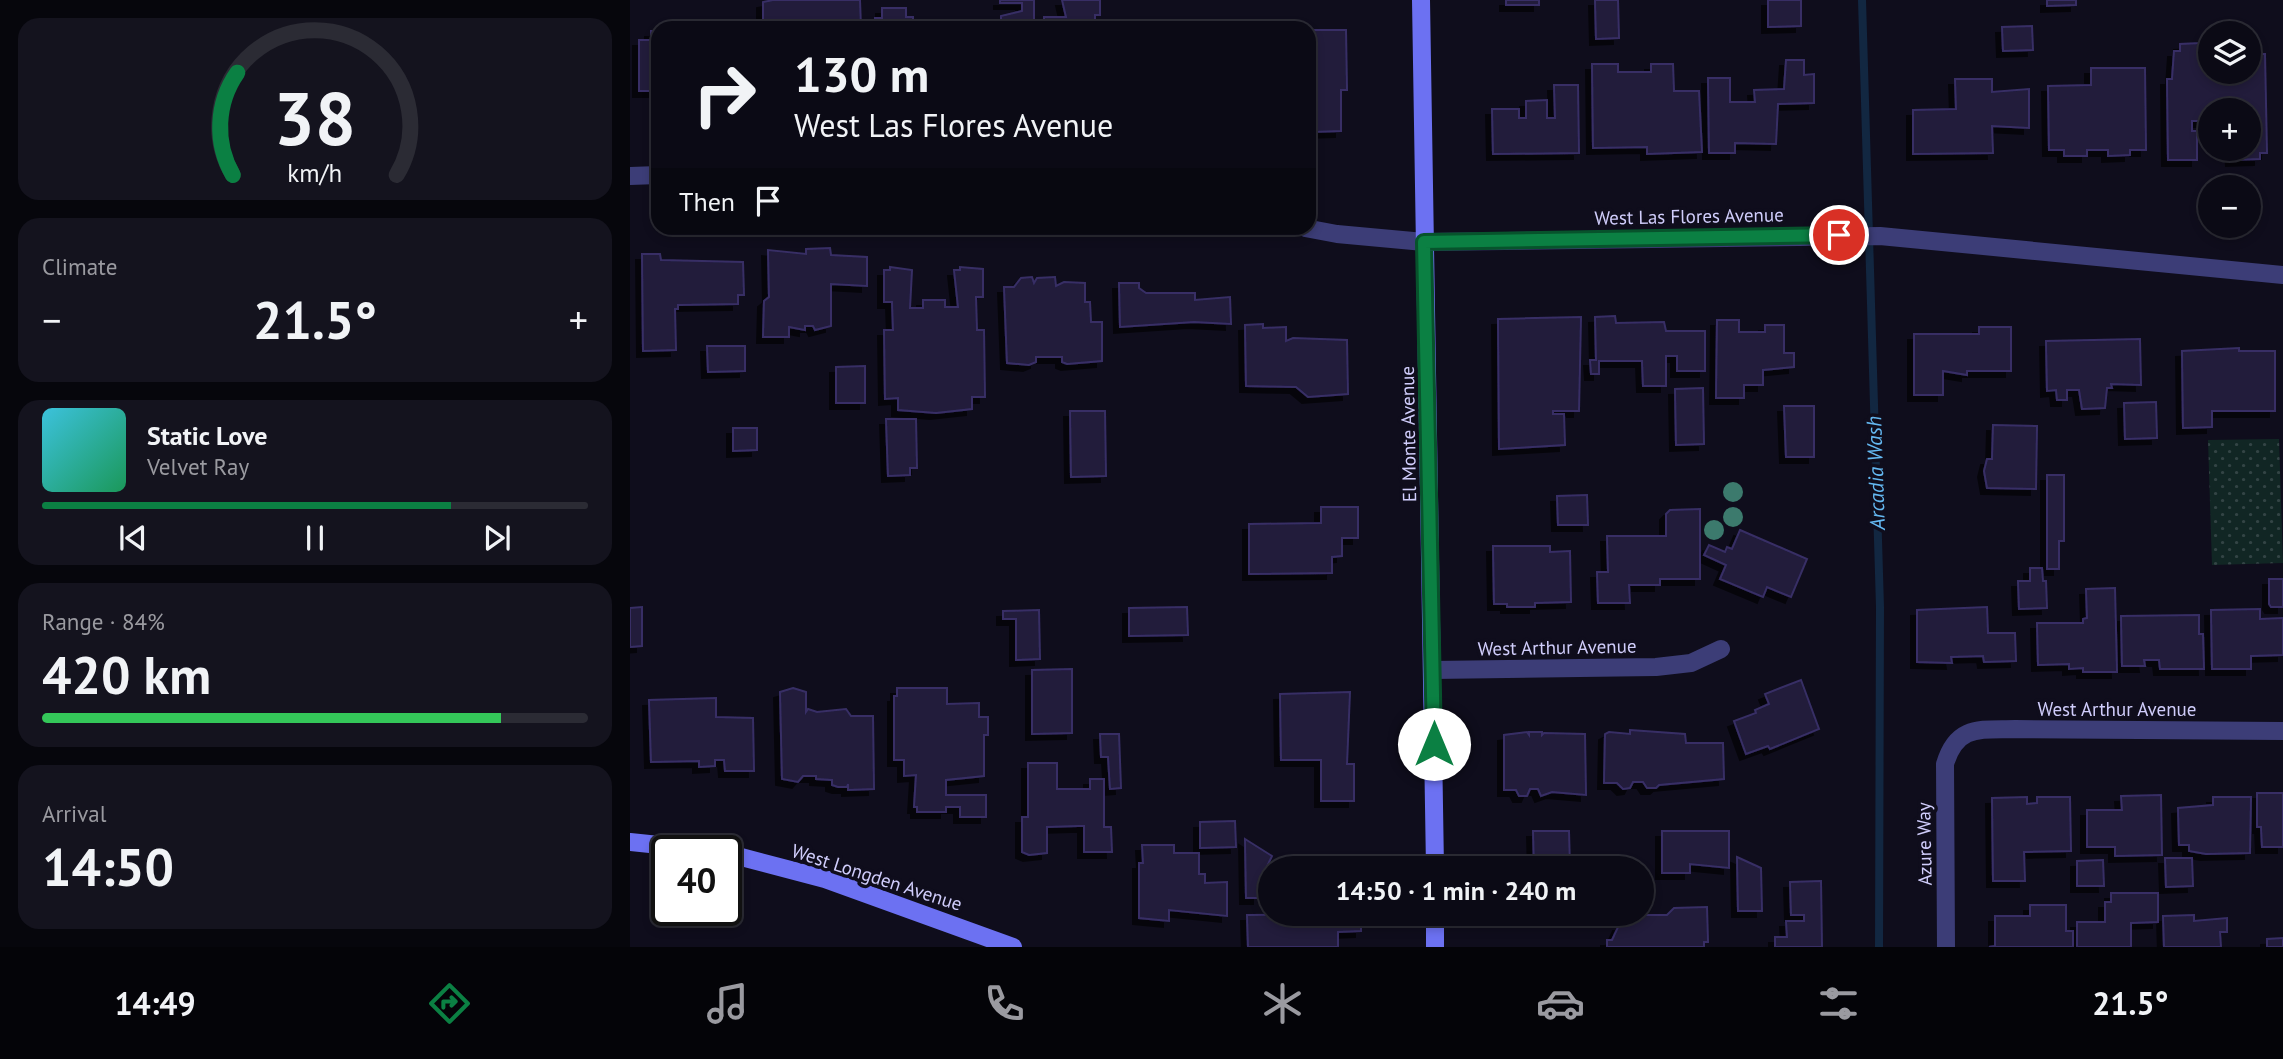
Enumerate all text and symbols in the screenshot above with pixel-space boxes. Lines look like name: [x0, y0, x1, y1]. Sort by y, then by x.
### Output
map controls: [2198, 21, 2261, 238]
button: layers: [2198, 21, 2261, 84]
text: 130 m: [794, 42, 929, 106]
icon: right: [679, 49, 770, 140]
text: 38: [274, 71, 356, 165]
button: +: [2198, 98, 2261, 161]
text: West Las Flores Avenue: [794, 104, 1113, 146]
text: km/h: [288, 157, 342, 189]
button: −: [2198, 175, 2261, 238]
icon: arrive: [749, 182, 787, 220]
text: Then: [679, 185, 735, 218]
street label: West Las Flores Avenue: [1594, 202, 1784, 230]
pin: [1809, 205, 1869, 265]
icon: arrive: [1820, 216, 1858, 254]
text: Climate: [42, 252, 117, 281]
text: 21.5°: [253, 286, 377, 353]
text: −: [42, 295, 61, 344]
text: +: [569, 295, 588, 344]
street label: El Monte Avenue: [1395, 366, 1421, 502]
water label: Arcadia Wash: [1860, 415, 1891, 532]
text: Static Love: [147, 419, 268, 452]
text: Velvet Ray: [147, 452, 249, 481]
icon: previous: [114, 519, 152, 557]
icon: pause: [296, 519, 334, 557]
icon: next: [478, 519, 516, 557]
text: Range · 84%: [42, 607, 165, 636]
street label: West Arthur Avenue: [1477, 634, 1637, 660]
text: 420 km: [42, 641, 211, 708]
street label: West Arthur Avenue: [2038, 697, 2196, 721]
position arrow: [1397, 707, 1471, 781]
text: Arrival: [42, 799, 106, 828]
street label: Azure Way: [1911, 802, 1937, 886]
text: 14:50: [42, 833, 174, 900]
speed limit sign: 40: [651, 835, 742, 926]
street label: West Longden Avenue: [789, 838, 965, 916]
text: 14:50 · 1 min · 240 m: [1336, 874, 1576, 907]
icon: directions: [425, 979, 474, 1028]
icon: music: [703, 979, 752, 1028]
icon: phone: [980, 979, 1029, 1028]
icon: climate: [1258, 979, 1307, 1028]
icon: car: [1536, 979, 1585, 1028]
icon: filters: [1814, 979, 1863, 1028]
text: 14:49: [114, 982, 196, 1024]
text: 21.5°: [2092, 982, 2169, 1024]

